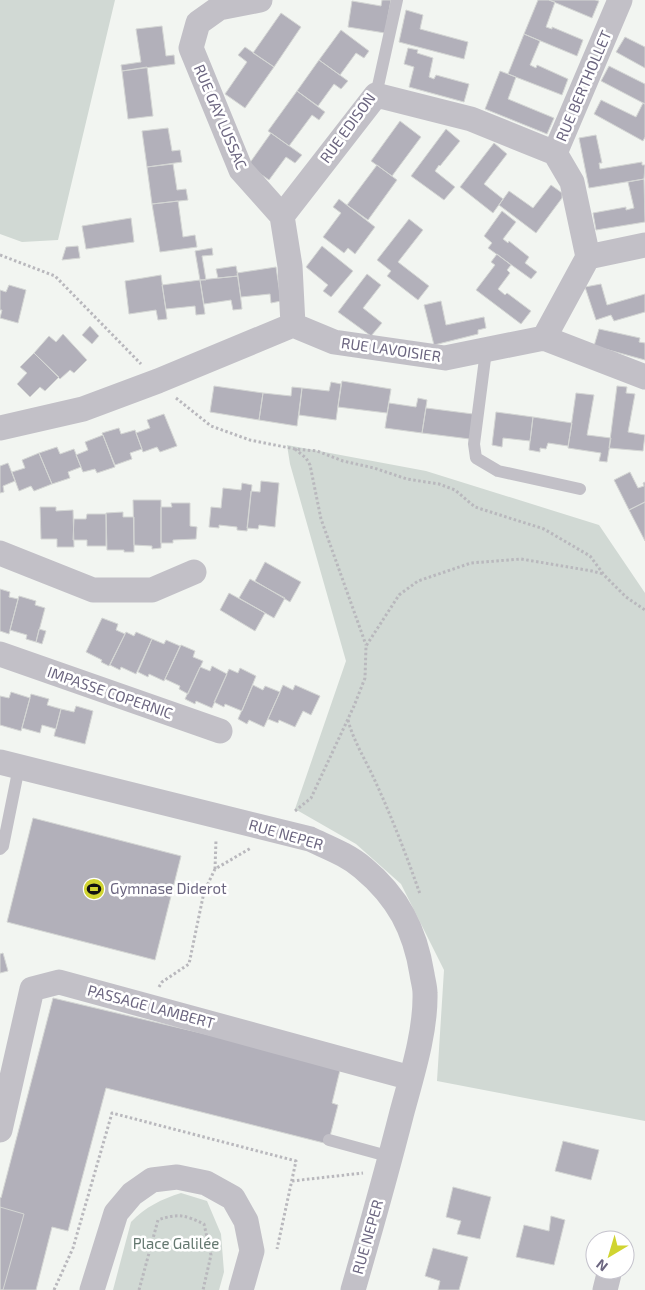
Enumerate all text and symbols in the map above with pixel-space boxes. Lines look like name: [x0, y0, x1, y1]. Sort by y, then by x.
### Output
street label: RUE BERTHOLLET: [552, 27, 615, 144]
street label: RUE GAY LUSSAC: [191, 61, 251, 172]
street label: RUE EDISON: [316, 89, 379, 166]
street label: RUE LAVOISIER: [340, 333, 442, 365]
street label: IMPASSE COPERNIC: [45, 662, 176, 722]
street label: RUE NEPER: [247, 815, 326, 853]
sports icon: Gymnase Diderot: [82, 877, 106, 901]
place label: Gymnase Diderot: [110, 879, 227, 897]
street label: PASSAGE LAMBERT: [86, 980, 217, 1032]
street label: RUE NEPER: [348, 1197, 386, 1276]
north arrow: [585, 1230, 635, 1280]
park label: Place Galilée: [133, 1234, 219, 1252]
text: N: [592, 1256, 611, 1275]

